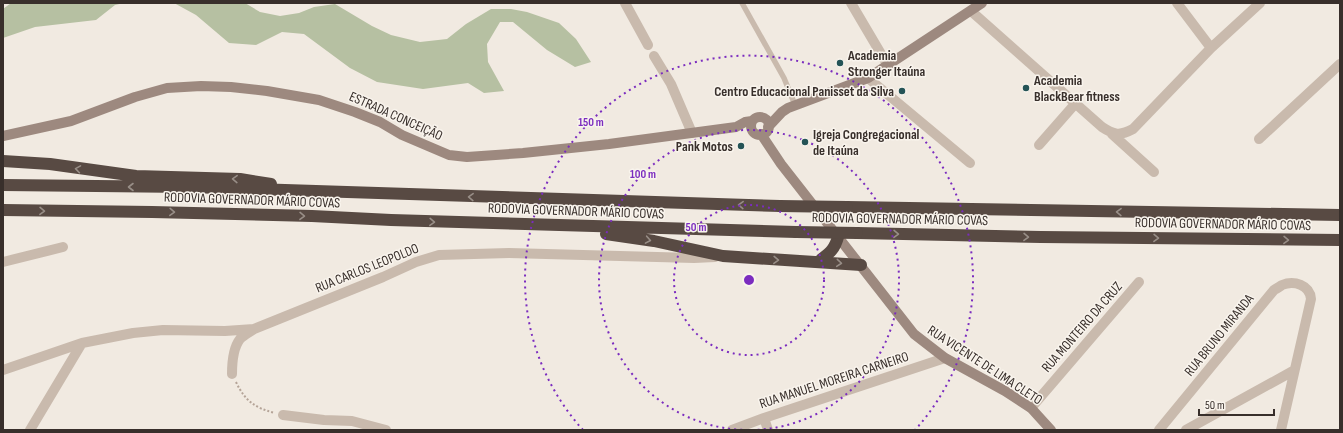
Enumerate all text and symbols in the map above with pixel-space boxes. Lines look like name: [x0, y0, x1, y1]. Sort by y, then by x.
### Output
place label: Academia Stronger Itaúna: [847, 47, 926, 80]
marker: Academia Stronger Itaúna: [835, 58, 845, 68]
place label: Academia BlackBear fitness: [1033, 72, 1120, 105]
place label: Centro Educacional Panisset da Silva: [714, 83, 894, 100]
marker: Academia BlackBear fitness: [1021, 83, 1031, 93]
marker: Centro Educacional Panisset da Silva: [897, 86, 907, 96]
street label: ESTRADA CONCEIÇÃO: [347, 88, 445, 144]
text: 150 m: [578, 115, 604, 130]
place label: Igreja Congregacional de Itaúna: [813, 126, 920, 159]
marker: Igreja Congregacional de Itaúna: [800, 137, 810, 147]
place label: Pank Motos: [676, 138, 733, 155]
marker: Pank Motos: [736, 141, 746, 151]
one-way arrow: [75, 165, 81, 174]
text: 100 m: [630, 167, 656, 182]
one-way arrow: [232, 175, 238, 184]
one-way arrow: [128, 183, 134, 191]
street label: RODOVIA GOVERNADOR MÁRIO COVAS: [164, 188, 340, 212]
one-way arrow: [468, 192, 474, 201]
street label: RODOVIA GOVERNADOR MÁRIO COVAS: [488, 199, 664, 223]
one-way arrow: [738, 201, 744, 209]
one-way arrow: [39, 207, 45, 215]
one-way arrow: [169, 208, 175, 216]
one-way arrow: [1116, 208, 1122, 216]
street label: RODOVIA GOVERNADOR MÁRIO COVAS: [812, 209, 988, 229]
one-way arrow: [299, 212, 305, 220]
street label: RODOVIA GOVERNADOR MÁRIO COVAS: [1135, 214, 1311, 234]
one-way arrow: [429, 217, 435, 226]
text: 50 m: [686, 220, 706, 235]
one-way arrow: [893, 229, 899, 238]
one-way arrow: [1023, 233, 1029, 241]
one-way arrow: [1153, 234, 1159, 242]
one-way arrow: [645, 235, 651, 244]
one-way arrow: [1283, 236, 1289, 244]
street label: RUA CARLOS LEOPOLDO: [313, 239, 421, 297]
one-way arrow: [773, 256, 779, 264]
one-way arrow: [836, 259, 842, 268]
centre of rings: [742, 273, 756, 287]
street label: RUA MONTEIRO DA CRUZ: [1038, 278, 1126, 376]
street label: RUA BRUNO MIRANDA: [1181, 290, 1258, 379]
street label: RUA VICENTE DE LIMA CLETO: [924, 322, 1046, 409]
street label: RUA MANUEL MOREIRA CARNEIRO: [757, 348, 911, 412]
scale bar: [1199, 391, 1274, 417]
text: 50 m: [1205, 398, 1225, 413]

